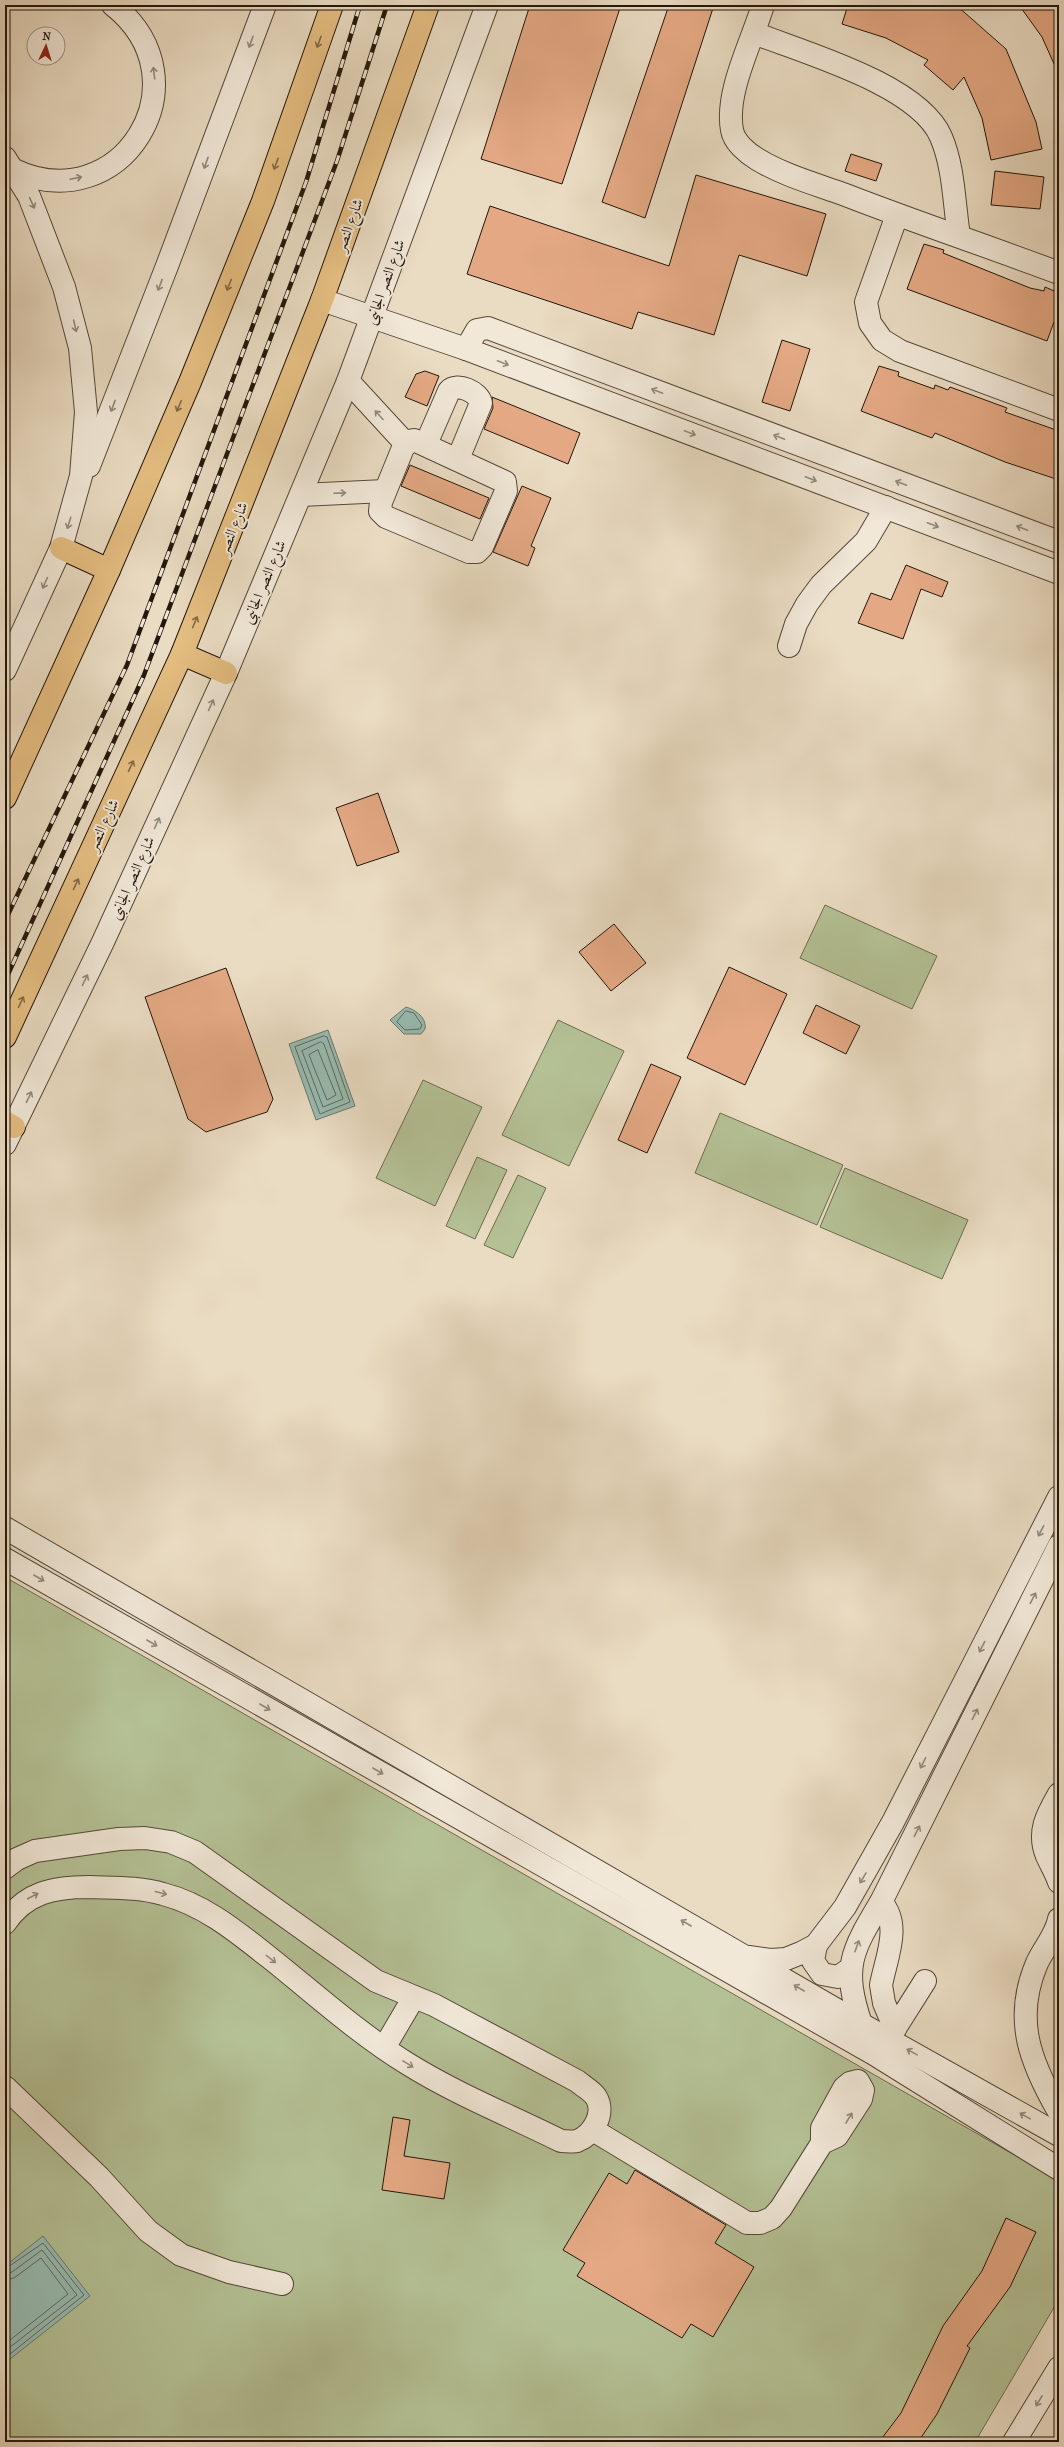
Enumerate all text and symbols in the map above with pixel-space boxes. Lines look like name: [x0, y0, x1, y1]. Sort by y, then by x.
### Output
north arrow: [26, 26, 66, 66]
text: N: [42, 30, 52, 43]
one-way arrow: [247, 35, 255, 47]
one-way arrow: [315, 35, 322, 48]
one-way arrow: [150, 67, 158, 80]
one-way arrow: [201, 157, 209, 169]
one-way arrow: [271, 158, 279, 170]
one-way arrow: [70, 174, 83, 182]
street label: شارع النصر: [330, 196, 371, 257]
one-way arrow: [29, 197, 36, 209]
street label: شارع النصر الجانبى: [361, 237, 413, 328]
one-way arrow: [156, 279, 163, 291]
one-way arrow: [224, 279, 232, 291]
one-way arrow: [72, 319, 80, 332]
one-way arrow: [496, 359, 508, 367]
one-way arrow: [652, 387, 664, 395]
one-way arrow: [175, 399, 183, 411]
one-way arrow: [108, 400, 116, 412]
one-way arrow: [375, 410, 384, 421]
one-way arrow: [683, 430, 695, 438]
one-way arrow: [773, 432, 785, 440]
one-way arrow: [805, 475, 817, 483]
one-way arrow: [895, 478, 907, 486]
one-way arrow: [333, 489, 346, 497]
street label: شارع النصر: [214, 499, 255, 560]
one-way arrow: [64, 517, 72, 529]
one-way arrow: [927, 521, 939, 529]
one-way arrow: [1017, 524, 1029, 532]
street label: شارع النصر الجانبى: [238, 537, 293, 628]
one-way arrow: [41, 577, 48, 589]
one-way arrow: [192, 616, 200, 628]
one-way arrow: [208, 700, 215, 712]
one-way arrow: [128, 760, 135, 772]
street label: شارع النصر: [82, 796, 126, 857]
one-way arrow: [154, 818, 161, 830]
street label: شارع النصر الجانبى: [106, 834, 162, 924]
one-way arrow: [73, 878, 80, 890]
one-way arrow: [82, 974, 89, 986]
one-way arrow: [18, 996, 25, 1008]
one-way arrow: [26, 1091, 33, 1103]
one-way arrow: [1037, 1525, 1044, 1537]
one-way arrow: [33, 1575, 45, 1583]
one-way arrow: [1030, 1592, 1037, 1604]
one-way arrow: [146, 1639, 158, 1647]
one-way arrow: [978, 1641, 986, 1653]
one-way arrow: [259, 1704, 271, 1712]
one-way arrow: [972, 1709, 979, 1721]
one-way arrow: [919, 1757, 927, 1769]
one-way arrow: [372, 1768, 384, 1776]
one-way arrow: [914, 1825, 921, 1837]
one-way arrow: [858, 1872, 866, 1884]
one-way arrow: [154, 1890, 167, 1898]
one-way arrow: [27, 1892, 39, 1900]
one-way arrow: [680, 1918, 692, 1926]
one-way arrow: [853, 1940, 861, 1952]
one-way arrow: [266, 1955, 277, 1964]
one-way arrow: [793, 1984, 805, 1992]
one-way arrow: [906, 2048, 918, 2056]
one-way arrow: [402, 2060, 414, 2068]
one-way arrow: [1019, 2112, 1031, 2119]
one-way arrow: [845, 2113, 853, 2124]
one-way arrow: [1035, 2395, 1043, 2407]

